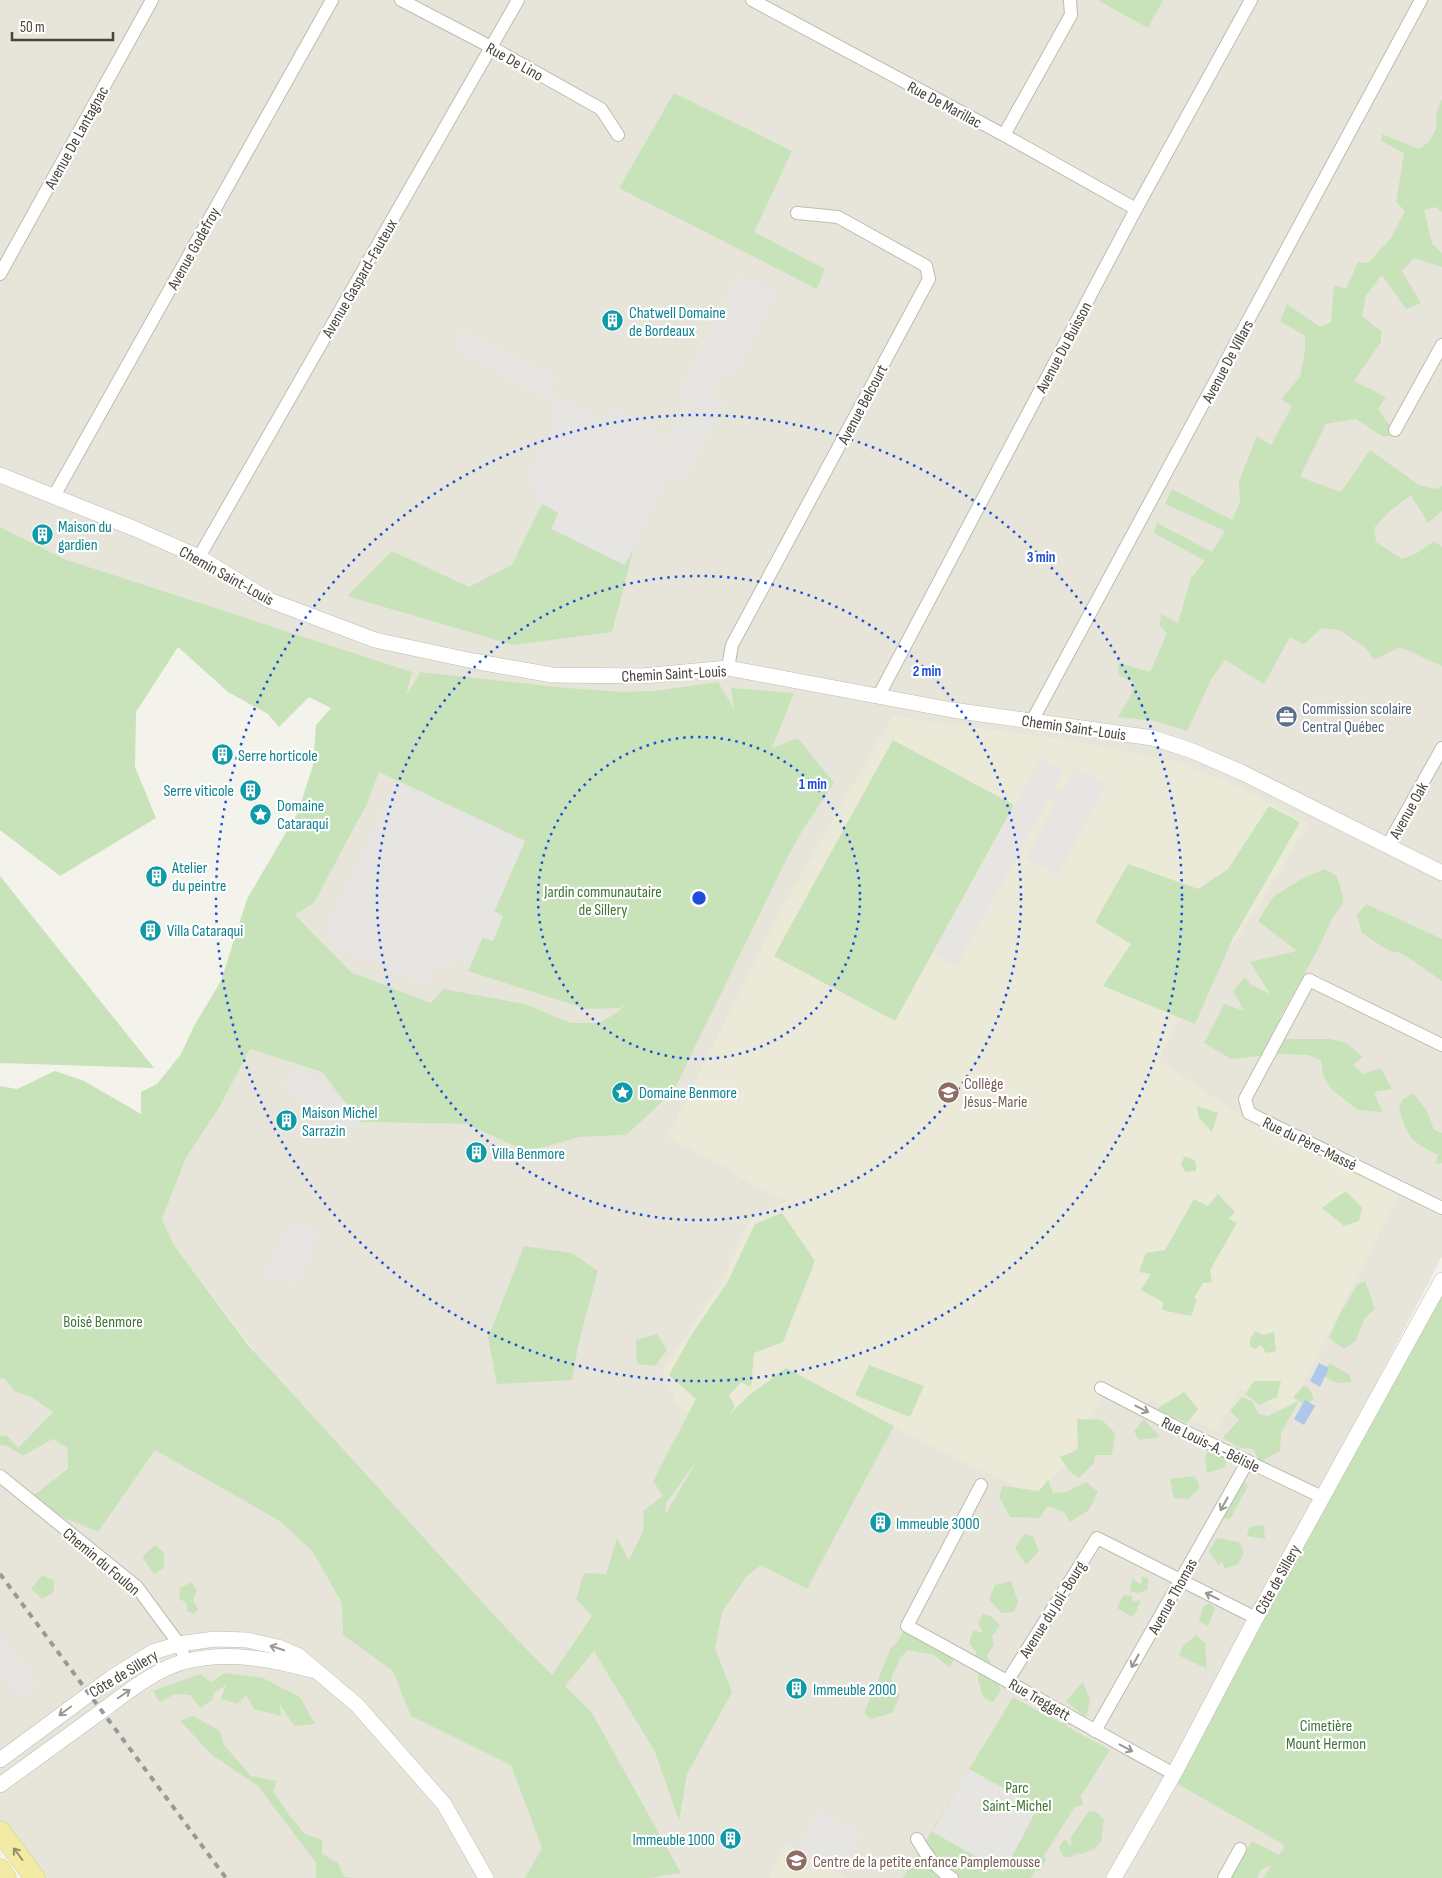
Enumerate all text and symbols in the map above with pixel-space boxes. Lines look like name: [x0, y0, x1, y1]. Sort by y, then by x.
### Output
scale bar: [12, 10, 114, 42]
text: 50 m: [20, 18, 45, 37]
street label: Rue De Lino: [482, 39, 546, 86]
street label: Rue De Marillac: [904, 78, 985, 133]
street label: Avenue De Lantagnac: [41, 83, 113, 193]
street label: Avenue Godefroy: [163, 204, 225, 294]
street label: Avenue Gaspard-Fauteux: [318, 216, 402, 342]
street label: Avenue Du Buisson: [1032, 299, 1096, 397]
place label: Chatwell Domaine de Bordeaux: [629, 304, 726, 341]
building icon: Chatwell Domaine de Bordeaux: [601, 309, 625, 333]
street label: Avenue De Villars: [1198, 317, 1258, 407]
street label: Avenue Belcourt: [834, 362, 892, 449]
place label: Maison du gardien: [58, 518, 112, 555]
building icon: Maison du gardien: [30, 523, 54, 547]
street label: Chemin Saint-Louis: [176, 543, 277, 610]
text: 3 min: [1027, 548, 1055, 567]
street label: Chemin Saint-Louis: [621, 662, 727, 687]
text: 2 min: [913, 662, 941, 681]
place label: Commission scolaire Central Québec: [1302, 700, 1412, 737]
office icon: Commission scolaire Central Québec: [1274, 705, 1298, 729]
street label: Chemin Saint-Louis: [1020, 712, 1127, 745]
building icon: Serre horticole: [210, 743, 234, 767]
place label: Serre horticole: [238, 747, 318, 766]
text: 1 min: [799, 775, 827, 794]
building icon: Serre viticole: [238, 778, 262, 802]
street label: Avenue Oak: [1386, 779, 1433, 843]
place label: Serre viticole: [163, 782, 234, 801]
place label: Domaine Cataraqui: [277, 797, 328, 834]
place icon: Domaine Cataraqui: [249, 802, 273, 826]
place label: Atelier du peintre: [171, 859, 227, 896]
building icon: Atelier du peintre: [144, 864, 168, 888]
park label: Jardin communautaire de Sillery: [543, 883, 662, 920]
centre of rings: [690, 889, 708, 907]
building icon: Villa Cataraqui: [139, 918, 163, 942]
place label: Villa Cataraqui: [167, 922, 243, 941]
place label: Collège Jésus-Marie: [963, 1075, 1027, 1112]
place icon: Domaine Benmore: [611, 1080, 635, 1104]
school or university icon: Collège Jésus-Marie: [936, 1080, 960, 1104]
place label: Domaine Benmore: [639, 1084, 737, 1103]
place label: Maison Michel Sarrazin: [302, 1104, 378, 1141]
building icon: Maison Michel Sarrazin: [274, 1109, 298, 1133]
street label: Rue du Père-Massé: [1259, 1113, 1359, 1175]
building icon: Villa Benmore: [464, 1141, 488, 1165]
place label: Villa Benmore: [492, 1145, 565, 1164]
park label: Boisé Benmore: [63, 1313, 143, 1332]
one-way arrow: [1134, 1404, 1149, 1414]
street label: Rue Louis-A.-Bélisle: [1158, 1413, 1263, 1477]
one-way arrow: [1218, 1496, 1228, 1511]
building icon: Immeuble 3000: [868, 1511, 892, 1535]
place label: Immeuble 3000: [896, 1515, 980, 1534]
street label: Chemin du Foulon: [58, 1524, 144, 1600]
street label: Côte de Sillery: [1251, 1542, 1305, 1618]
street label: Avenue Thomas: [1144, 1555, 1202, 1639]
street label: Avenue du Joli-Bourg: [1015, 1558, 1091, 1663]
one-way arrow: [1205, 1591, 1220, 1600]
one-way arrow: [269, 1642, 285, 1652]
street label: Côte de Sillery: [86, 1646, 162, 1702]
one-way arrow: [1130, 1653, 1140, 1667]
street label: Rue Treggett: [1005, 1675, 1074, 1726]
building icon: Immeuble 2000: [785, 1677, 809, 1701]
place label: Immeuble 2000: [813, 1681, 897, 1700]
one-way arrow: [117, 1689, 131, 1699]
one-way arrow: [59, 1706, 72, 1717]
park label: Cimetière Mount Hermon: [1286, 1717, 1366, 1754]
one-way arrow: [1119, 1743, 1134, 1753]
park label: Parc Saint-Michel: [983, 1779, 1051, 1816]
building icon: Immeuble 1000: [719, 1827, 743, 1851]
place label: Immeuble 1000: [633, 1831, 715, 1850]
one-way arrow: [12, 1848, 23, 1861]
school or university icon: Centre de la petite enfance Pamplemousse: [785, 1849, 809, 1873]
place label: Centre de la petite enfance Pamplemousse: [813, 1853, 1041, 1872]

